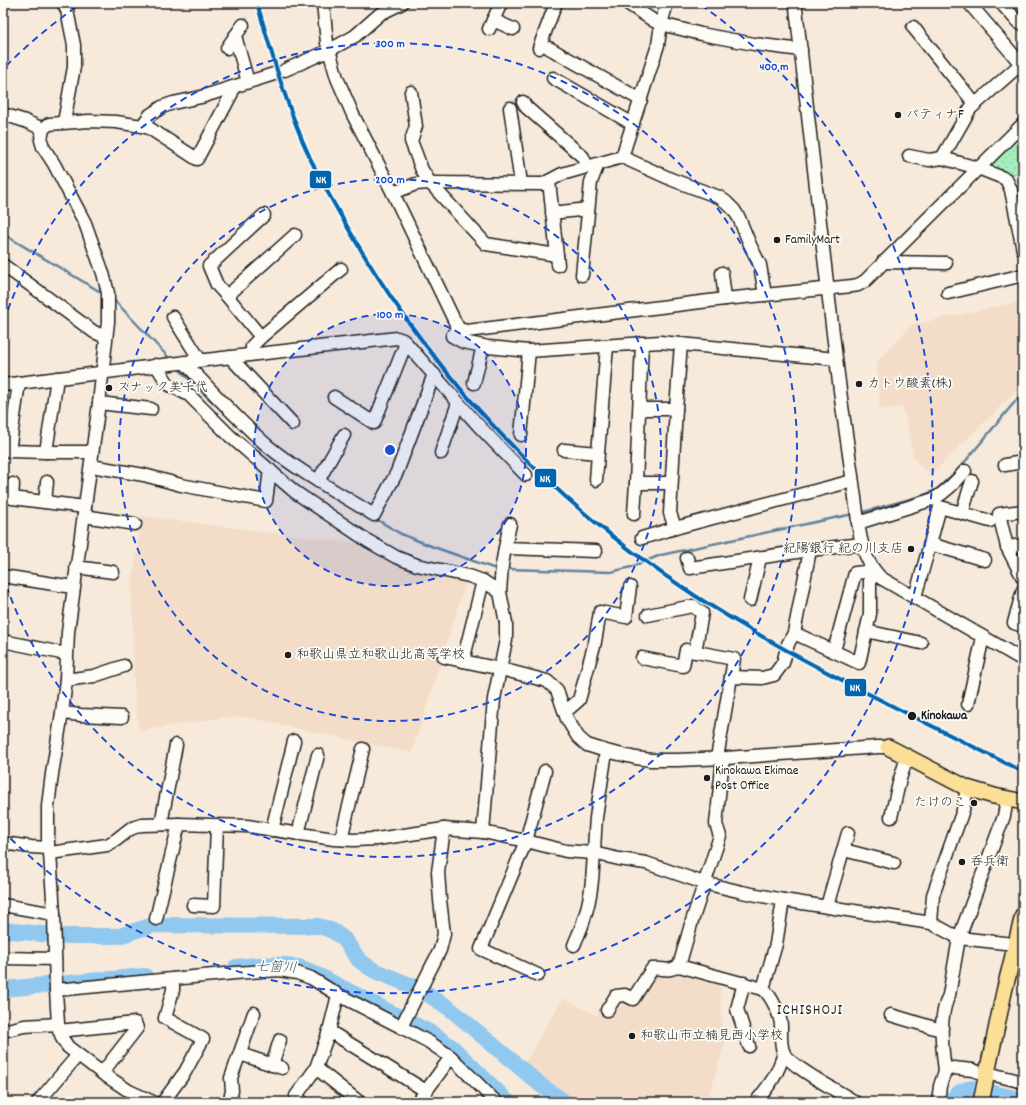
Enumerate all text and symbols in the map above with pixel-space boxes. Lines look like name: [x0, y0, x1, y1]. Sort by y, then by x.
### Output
text: 300 m: [375, 36, 405, 53]
text: 400 m: [759, 59, 789, 76]
place label: パティナF: [906, 106, 964, 125]
marker: パティナF: [893, 110, 903, 120]
line badge: NK: [309, 170, 332, 189]
text: 200 m: [375, 172, 405, 189]
text: NK: [316, 173, 326, 189]
place label: FamilyMart: [785, 231, 840, 250]
marker: FamilyMart: [772, 235, 782, 245]
text: 100 m: [377, 307, 403, 324]
place label: カトウ酸素(株): [867, 375, 952, 394]
place label: スナック美千代: [117, 379, 208, 398]
marker: カトウ酸素(株): [854, 379, 864, 389]
marker: スナック美千代: [104, 383, 114, 393]
centre of rings: [383, 443, 397, 457]
line badge: NK: [534, 468, 557, 488]
text: NK: [540, 472, 550, 488]
place label: 紀陽銀行 紀の川支店: [783, 540, 903, 559]
marker: 紀陽銀行 紀の川支店: [906, 544, 916, 554]
place label: 和歌山県立和歌山北高等学校: [296, 646, 465, 665]
marker: 和歌山県立和歌山北高等学校: [283, 650, 293, 660]
line badge: NK: [844, 678, 867, 697]
text: NK: [850, 681, 860, 697]
place label: Kinokawa: [921, 707, 968, 726]
marker: Kinokawa: [906, 710, 918, 722]
place label: Kinokawa Ekimae Post Office: [715, 762, 799, 796]
marker: Kinokawa Ekimae Post Office: [702, 773, 712, 783]
place label: たけのこ: [914, 794, 966, 813]
marker: たけのこ: [969, 798, 979, 808]
place label: 呑兵衛: [970, 853, 1009, 872]
marker: 呑兵衛: [957, 857, 967, 867]
water label: 七箇川: [255, 957, 297, 979]
district label: ICHISHOJI: [777, 1000, 843, 1022]
place label: 和歌山市立楠見西小学校: [640, 1027, 783, 1046]
marker: 和歌山市立楠見西小学校: [627, 1031, 637, 1041]

